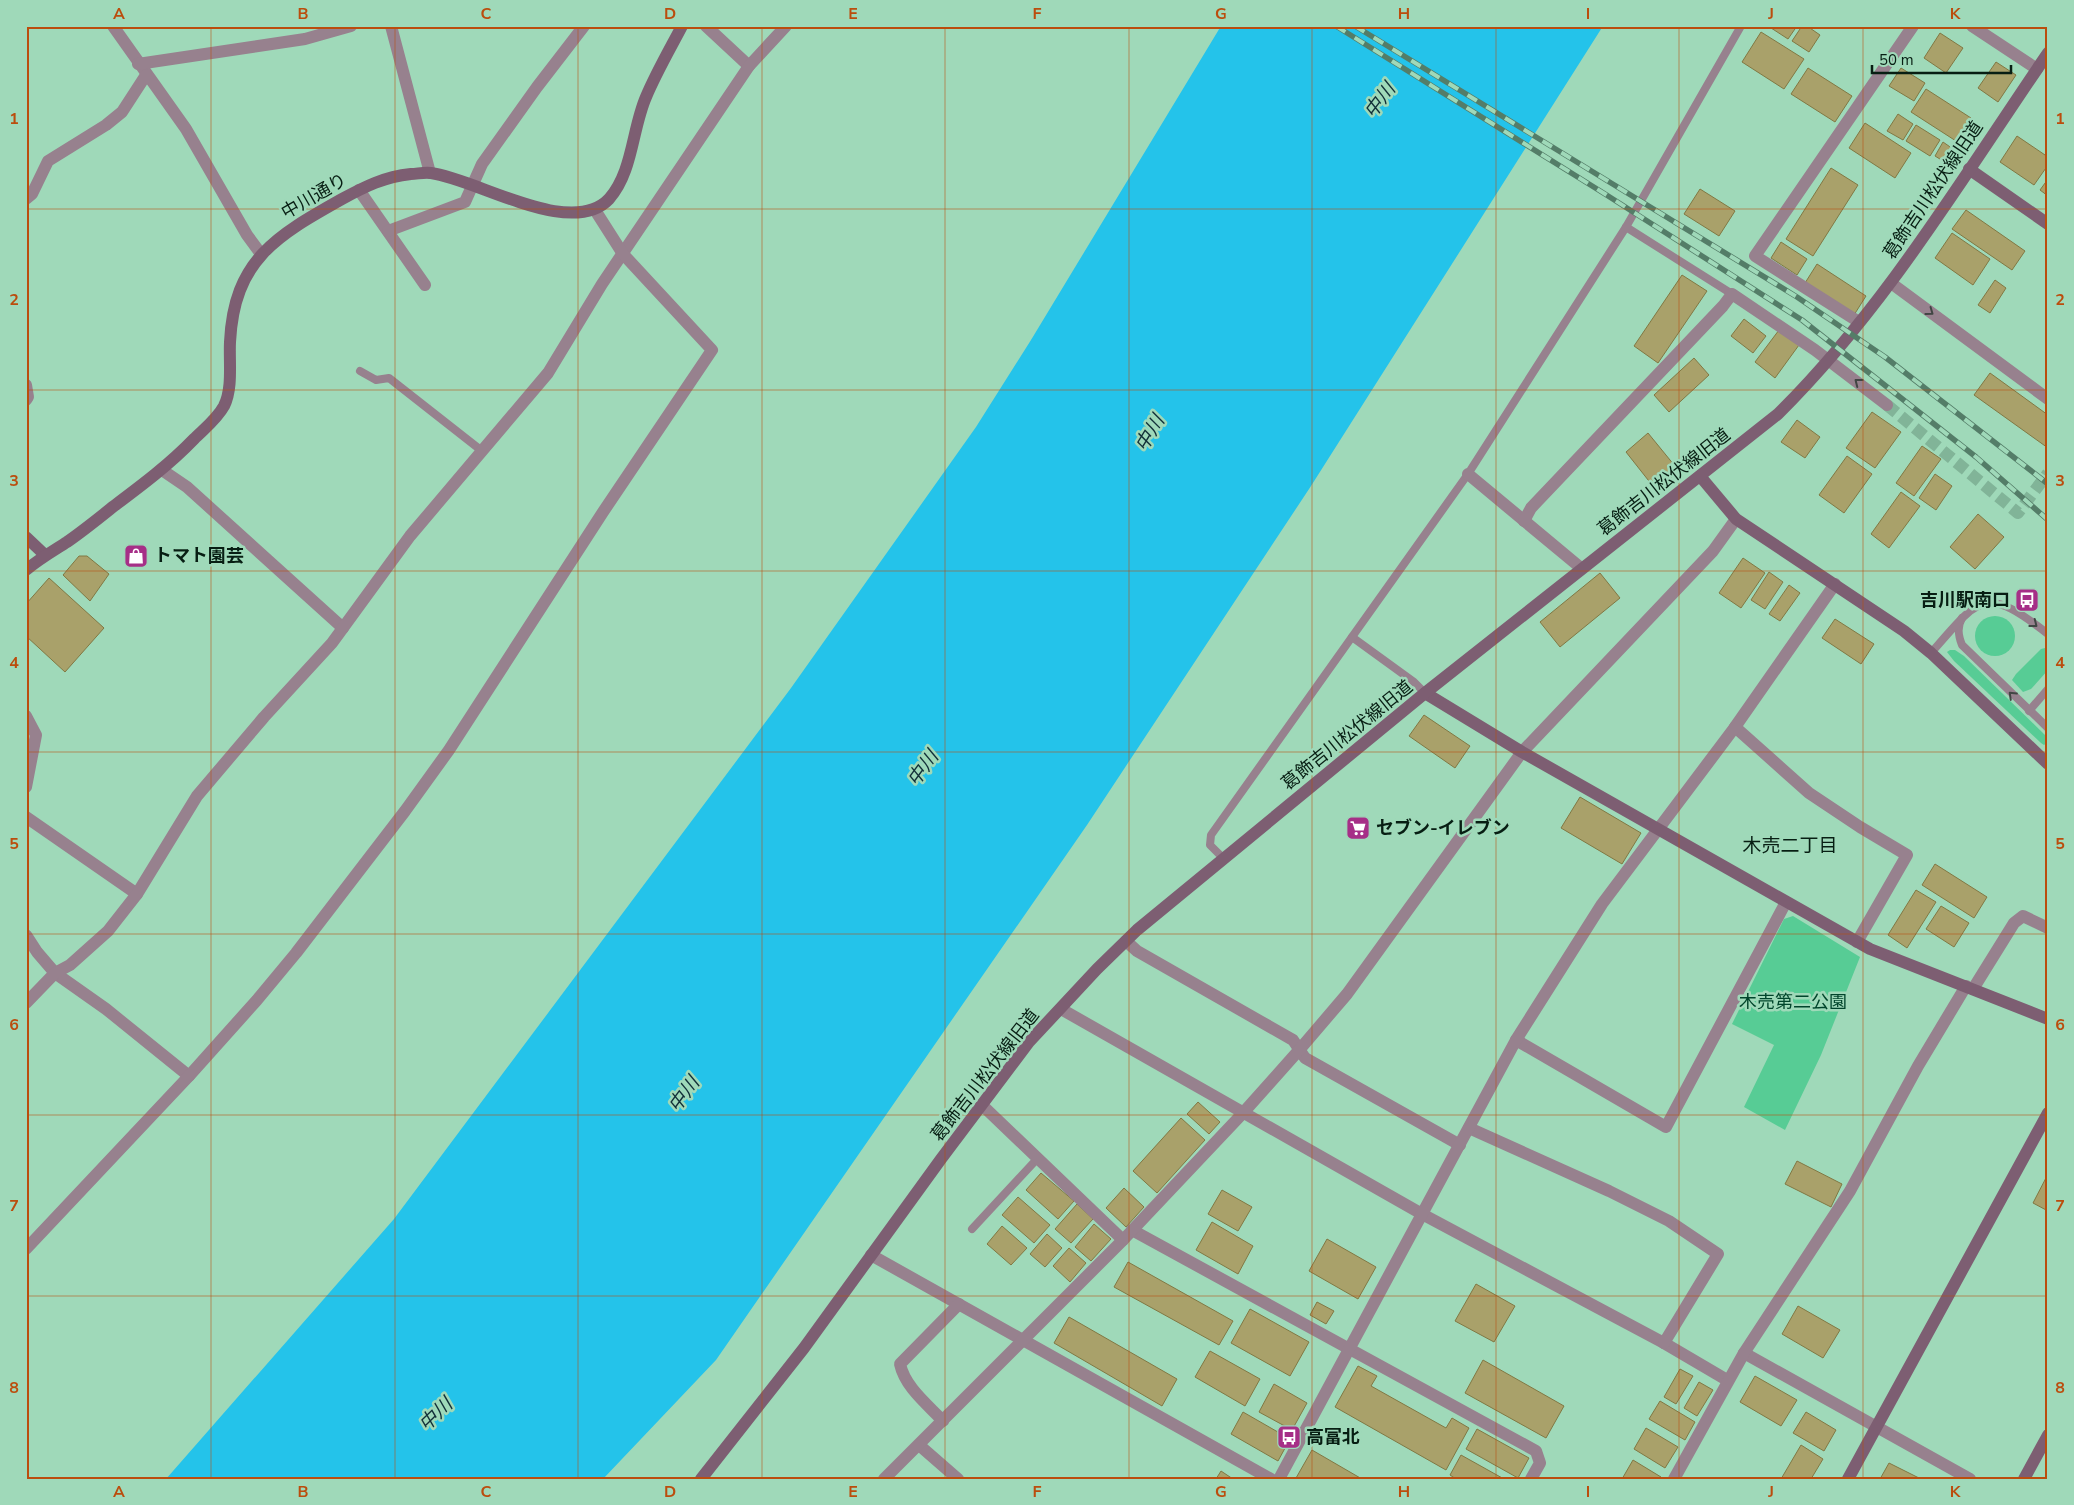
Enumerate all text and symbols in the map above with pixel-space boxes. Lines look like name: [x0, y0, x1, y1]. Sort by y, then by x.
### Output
text: A: [113, 3, 125, 25]
text: B: [297, 3, 309, 25]
text: C: [481, 3, 492, 25]
text: D: [664, 3, 676, 25]
text: E: [848, 3, 858, 25]
text: F: [1033, 3, 1042, 25]
text: G: [1215, 3, 1227, 25]
text: H: [1398, 3, 1410, 25]
text: I: [1586, 3, 1590, 25]
text: J: [1767, 3, 1774, 25]
text: K: [1950, 3, 1962, 25]
scale bar: [1872, 42, 2010, 74]
text: 50 m: [1879, 50, 1914, 70]
water label: 中川: [1358, 76, 1403, 124]
text: 1: [9, 108, 19, 130]
text: 1: [2055, 108, 2065, 130]
street label: 葛飾吉川松伏線旧道: [1878, 116, 1988, 264]
street label: 中川通り: [277, 168, 351, 224]
text: 2: [9, 289, 19, 311]
text: 2: [2055, 289, 2065, 311]
one-way arrow: [1924, 306, 1934, 315]
one-way arrow: [1855, 380, 1864, 388]
water label: 中川: [1129, 409, 1172, 457]
street label: 葛飾吉川松伏線旧道: [1593, 423, 1735, 541]
text: 3: [9, 470, 19, 492]
text: 3: [2055, 470, 2065, 492]
shop icon: トマト園芸: [123, 543, 149, 569]
place label: トマト園芸: [154, 544, 244, 568]
bus stop icon: 吉川駅南口: [2014, 587, 2040, 613]
place label: 吉川駅南口: [1920, 588, 2010, 612]
one-way arrow: [2028, 618, 2037, 626]
text: 4: [9, 652, 19, 674]
text: 4: [2055, 652, 2065, 674]
street label: 葛飾吉川松伏線旧道: [1276, 675, 1418, 795]
one-way arrow: [2009, 692, 2018, 701]
water label: 中川: [901, 744, 946, 792]
supermarket icon: セブン-イレブン: [1345, 815, 1371, 841]
place label: セブン-イレブン: [1376, 816, 1510, 840]
text: 5: [9, 833, 19, 855]
district label: 木売二丁目: [1742, 833, 1838, 859]
text: 5: [2055, 833, 2065, 855]
park label: 木売第二公園: [1739, 990, 1847, 1014]
street label: 葛飾吉川松伏線旧道: [926, 1004, 1044, 1146]
text: 6: [9, 1014, 19, 1036]
text: 6: [2055, 1014, 2065, 1036]
water label: 中川: [662, 1070, 707, 1118]
text: 7: [9, 1195, 19, 1217]
text: 7: [2055, 1195, 2065, 1217]
text: 8: [9, 1377, 19, 1399]
text: 8: [2055, 1377, 2065, 1399]
water label: 中川: [413, 1391, 460, 1437]
bus stop icon: 高富北: [1276, 1424, 1302, 1450]
place label: 高富北: [1306, 1425, 1360, 1449]
text: A: [113, 1481, 125, 1503]
text: B: [297, 1481, 309, 1503]
text: C: [481, 1481, 492, 1503]
text: D: [664, 1481, 676, 1503]
text: E: [848, 1481, 858, 1503]
text: F: [1033, 1481, 1042, 1503]
text: G: [1215, 1481, 1227, 1503]
text: H: [1398, 1481, 1410, 1503]
text: I: [1586, 1481, 1590, 1503]
text: J: [1767, 1481, 1774, 1503]
text: K: [1950, 1481, 1962, 1503]

